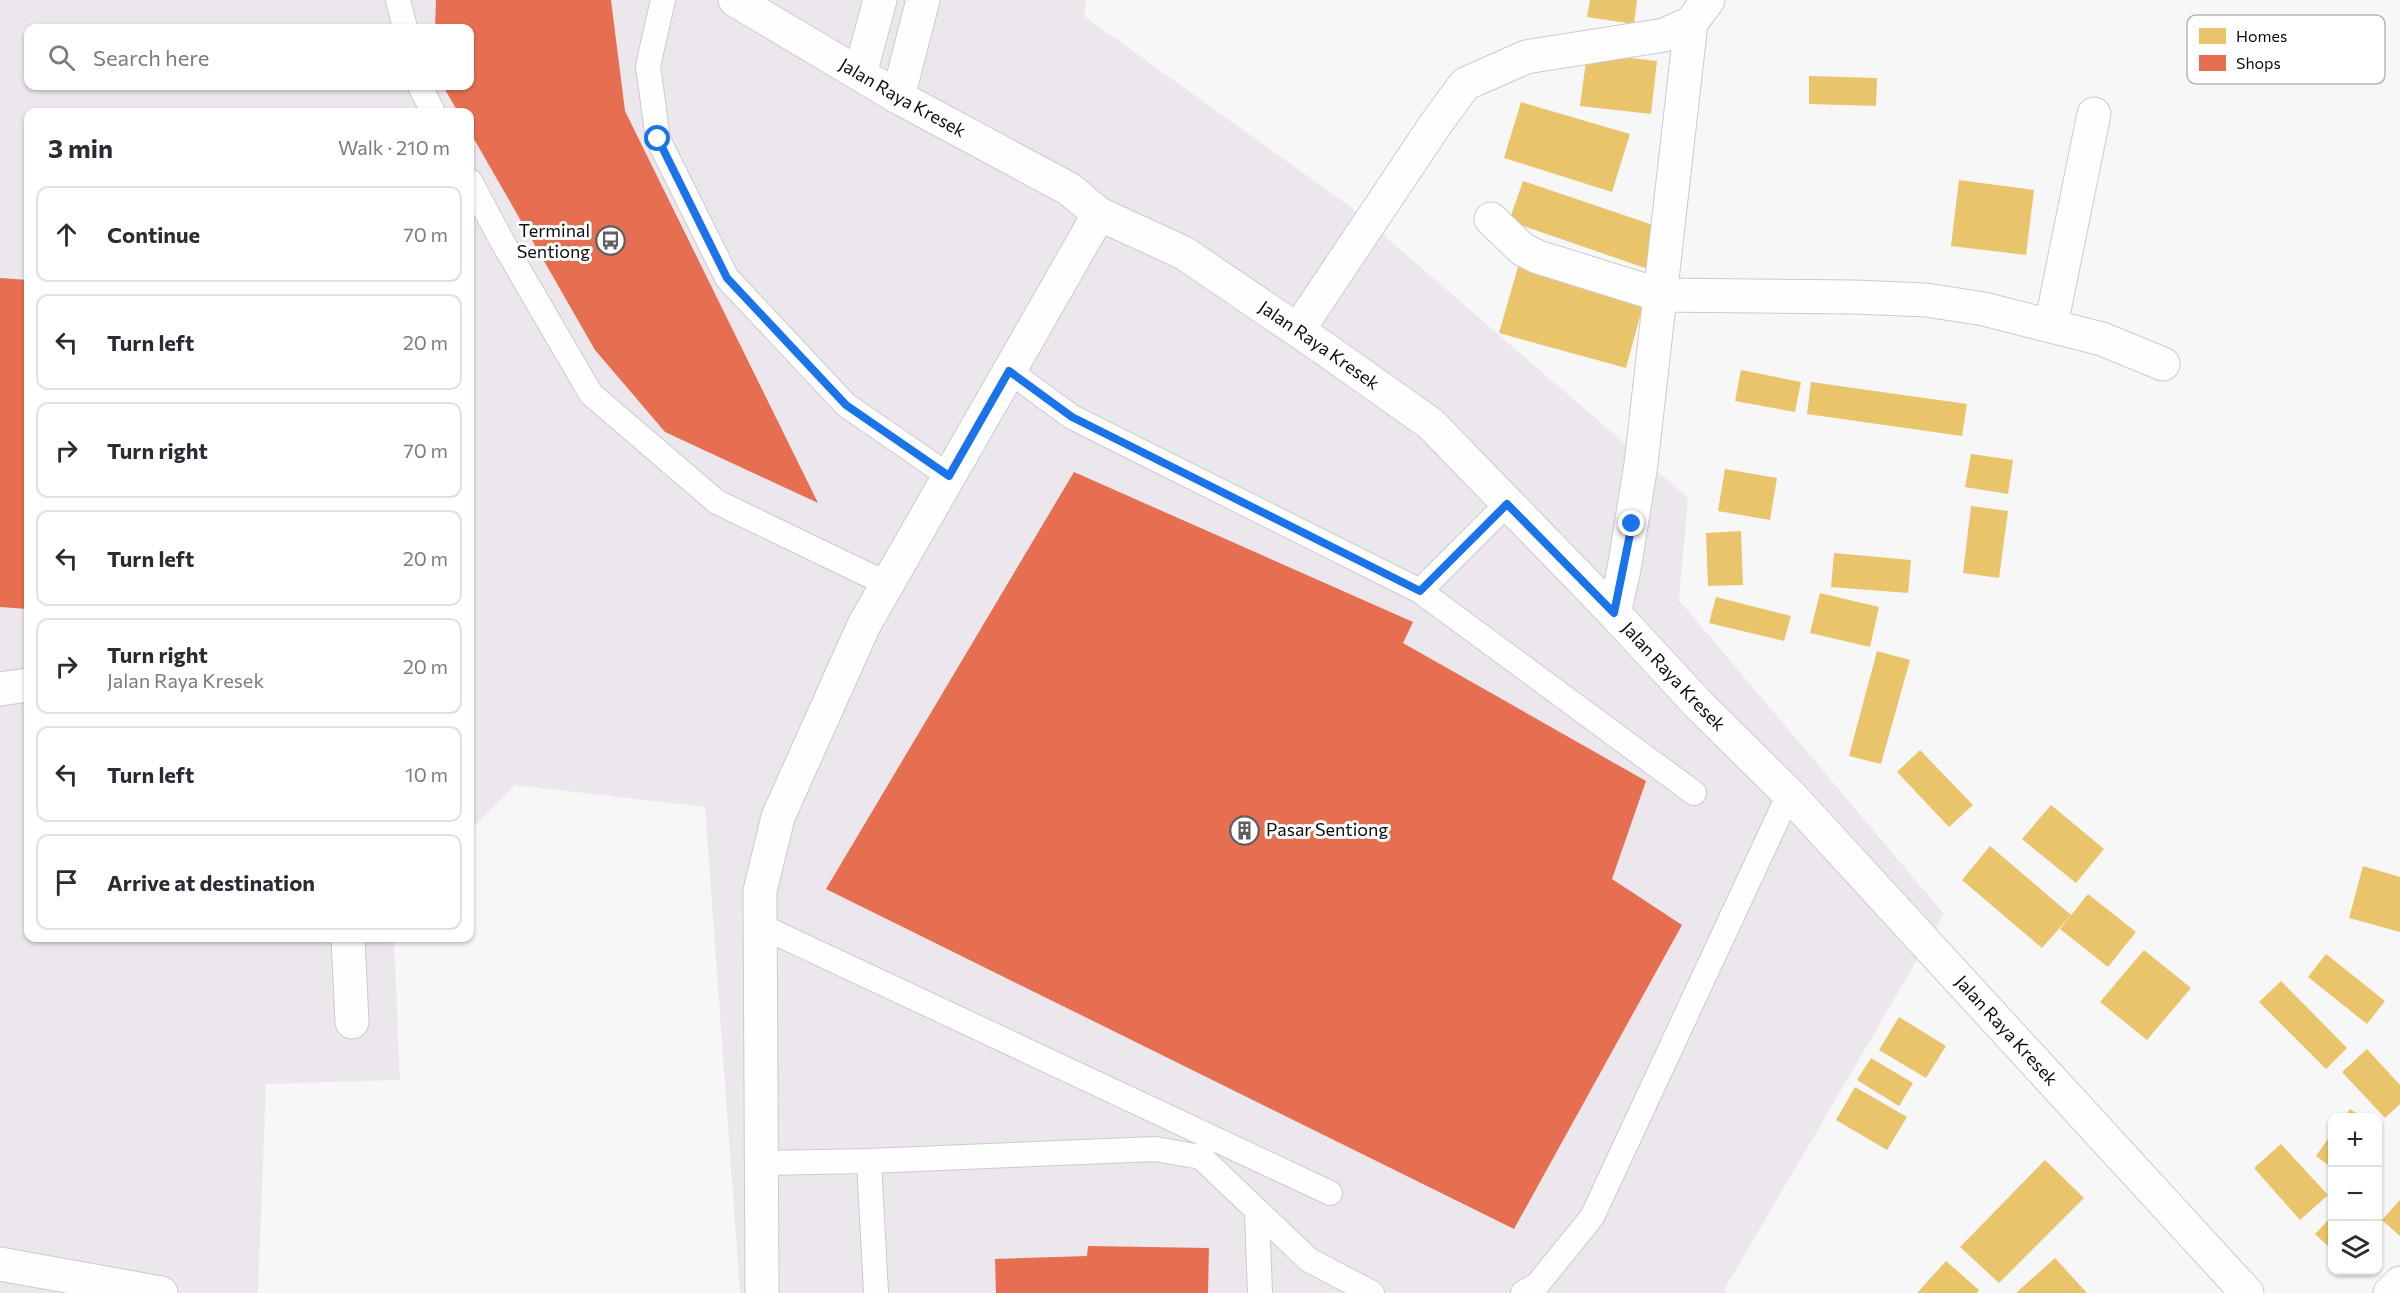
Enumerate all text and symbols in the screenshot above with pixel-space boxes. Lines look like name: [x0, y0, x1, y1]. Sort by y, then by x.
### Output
legend: [2187, 15, 2385, 84]
search box: [24, 24, 474, 90]
text: Homes: [2236, 26, 2287, 45]
icon: search: [45, 41, 78, 74]
text: Search here: [93, 44, 209, 71]
street label: Jalan Raya Kresek: [836, 53, 970, 142]
text: Shops: [2236, 53, 2281, 72]
route start: [644, 125, 670, 151]
text: 3 min: [48, 132, 113, 163]
text: Walk · 210 m: [338, 135, 450, 159]
icon: ahead: [50, 218, 83, 251]
place label: Terminal Sentiong: [517, 219, 590, 262]
text: Continue: [107, 221, 200, 248]
text: 70 m: [403, 222, 448, 246]
bus stop icon: Terminal Sentiong: [595, 225, 627, 257]
street label: Jalan Raya Kresek: [1255, 295, 1384, 394]
icon: left: [50, 326, 83, 359]
text: Turn left: [107, 329, 194, 356]
text: 20 m: [403, 330, 448, 354]
icon: right: [50, 434, 83, 467]
text: Turn right: [107, 437, 208, 464]
text: 70 m: [403, 438, 448, 462]
route end: [1618, 510, 1644, 536]
icon: left: [50, 542, 83, 575]
text: Turn left: [107, 545, 194, 572]
text: 20 m: [403, 546, 448, 570]
street label: Jalan Raya Kresek: [1618, 617, 1731, 735]
text: Turn right: [107, 641, 208, 668]
icon: right: [50, 650, 83, 683]
text: 20 m: [403, 654, 448, 678]
text: Jalan Raya Kresek: [107, 668, 264, 692]
icon: left: [50, 758, 83, 791]
text: Turn left: [107, 761, 194, 788]
text: 10 m: [405, 762, 448, 786]
building icon: Pasar Sentiong: [1229, 814, 1261, 846]
place label: Pasar Sentiong: [1266, 818, 1388, 840]
icon: arrive: [50, 866, 83, 899]
text: Arrive at destination: [107, 869, 315, 896]
street label: Jalan Raya Kresek: [1951, 970, 2063, 1090]
map controls: [2328, 1113, 2382, 1275]
button: +: [2328, 1113, 2382, 1167]
button: −: [2328, 1167, 2382, 1221]
button: layers: [2328, 1221, 2382, 1275]

